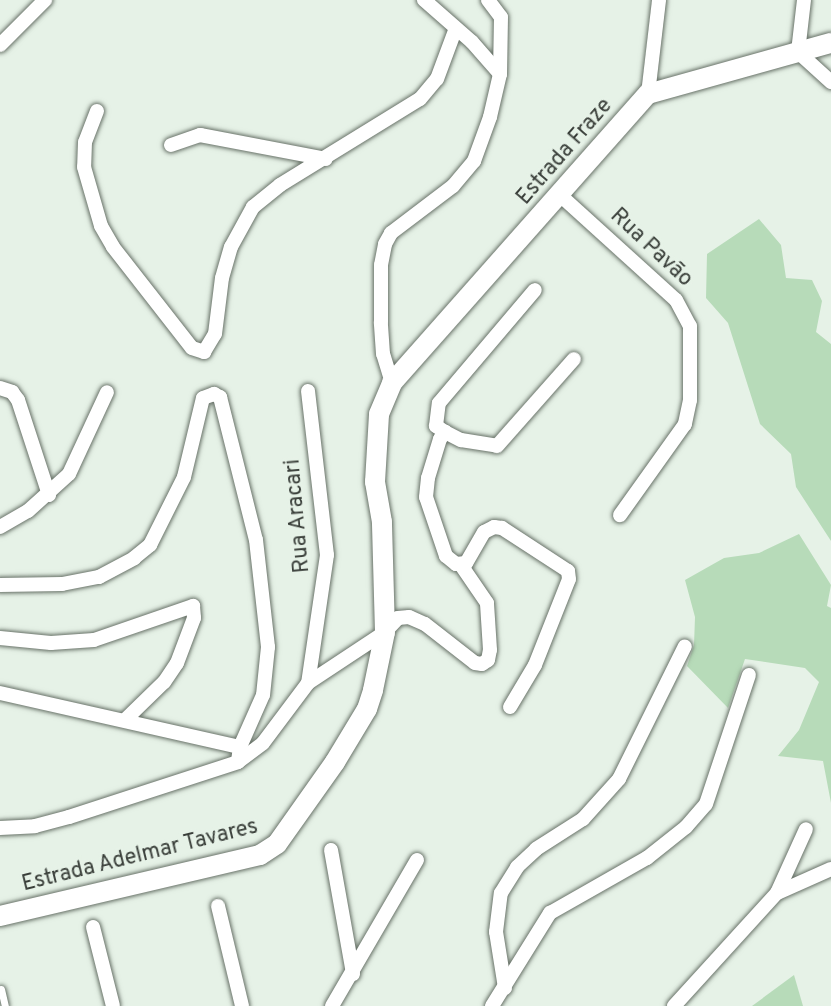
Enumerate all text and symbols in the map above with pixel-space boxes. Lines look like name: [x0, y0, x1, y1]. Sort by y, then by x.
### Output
street label: Estrada Fraze: [512, 93, 618, 211]
street label: Rua Pavão: [604, 203, 698, 293]
street label: Rua Aracari: [280, 457, 316, 575]
street label: Estrada Adelmar Tavares: [18, 814, 262, 898]

